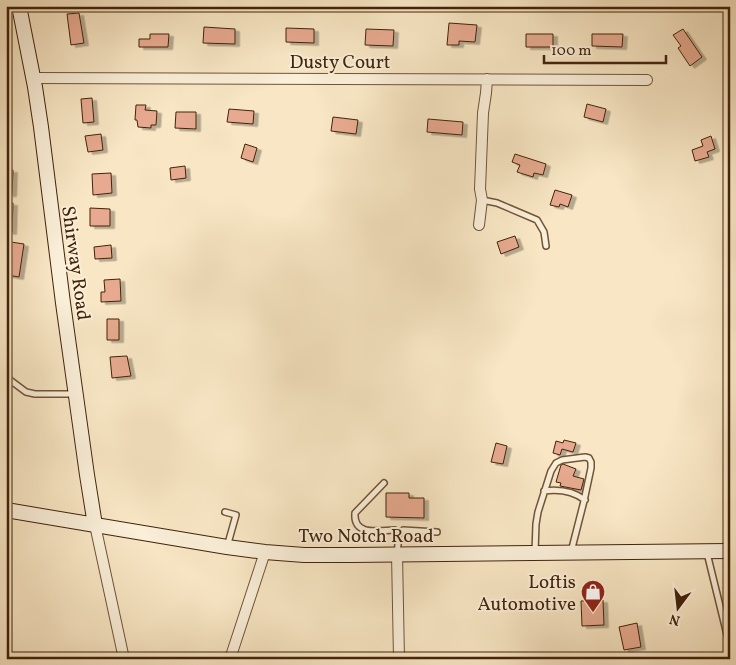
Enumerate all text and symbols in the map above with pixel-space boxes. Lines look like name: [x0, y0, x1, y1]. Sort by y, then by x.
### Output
scale bar: [544, 32, 666, 64]
text: 100 m: [551, 41, 591, 62]
street label: Dusty Court: [290, 50, 391, 76]
street label: Shirway Road: [54, 204, 96, 322]
street label: Two Notch Road: [298, 524, 434, 550]
place label: Loftis Automotive: [478, 570, 576, 618]
shop icon: Loftis Automotive: [580, 579, 606, 613]
north arrow: [654, 582, 704, 632]
text: N: [668, 609, 682, 630]

